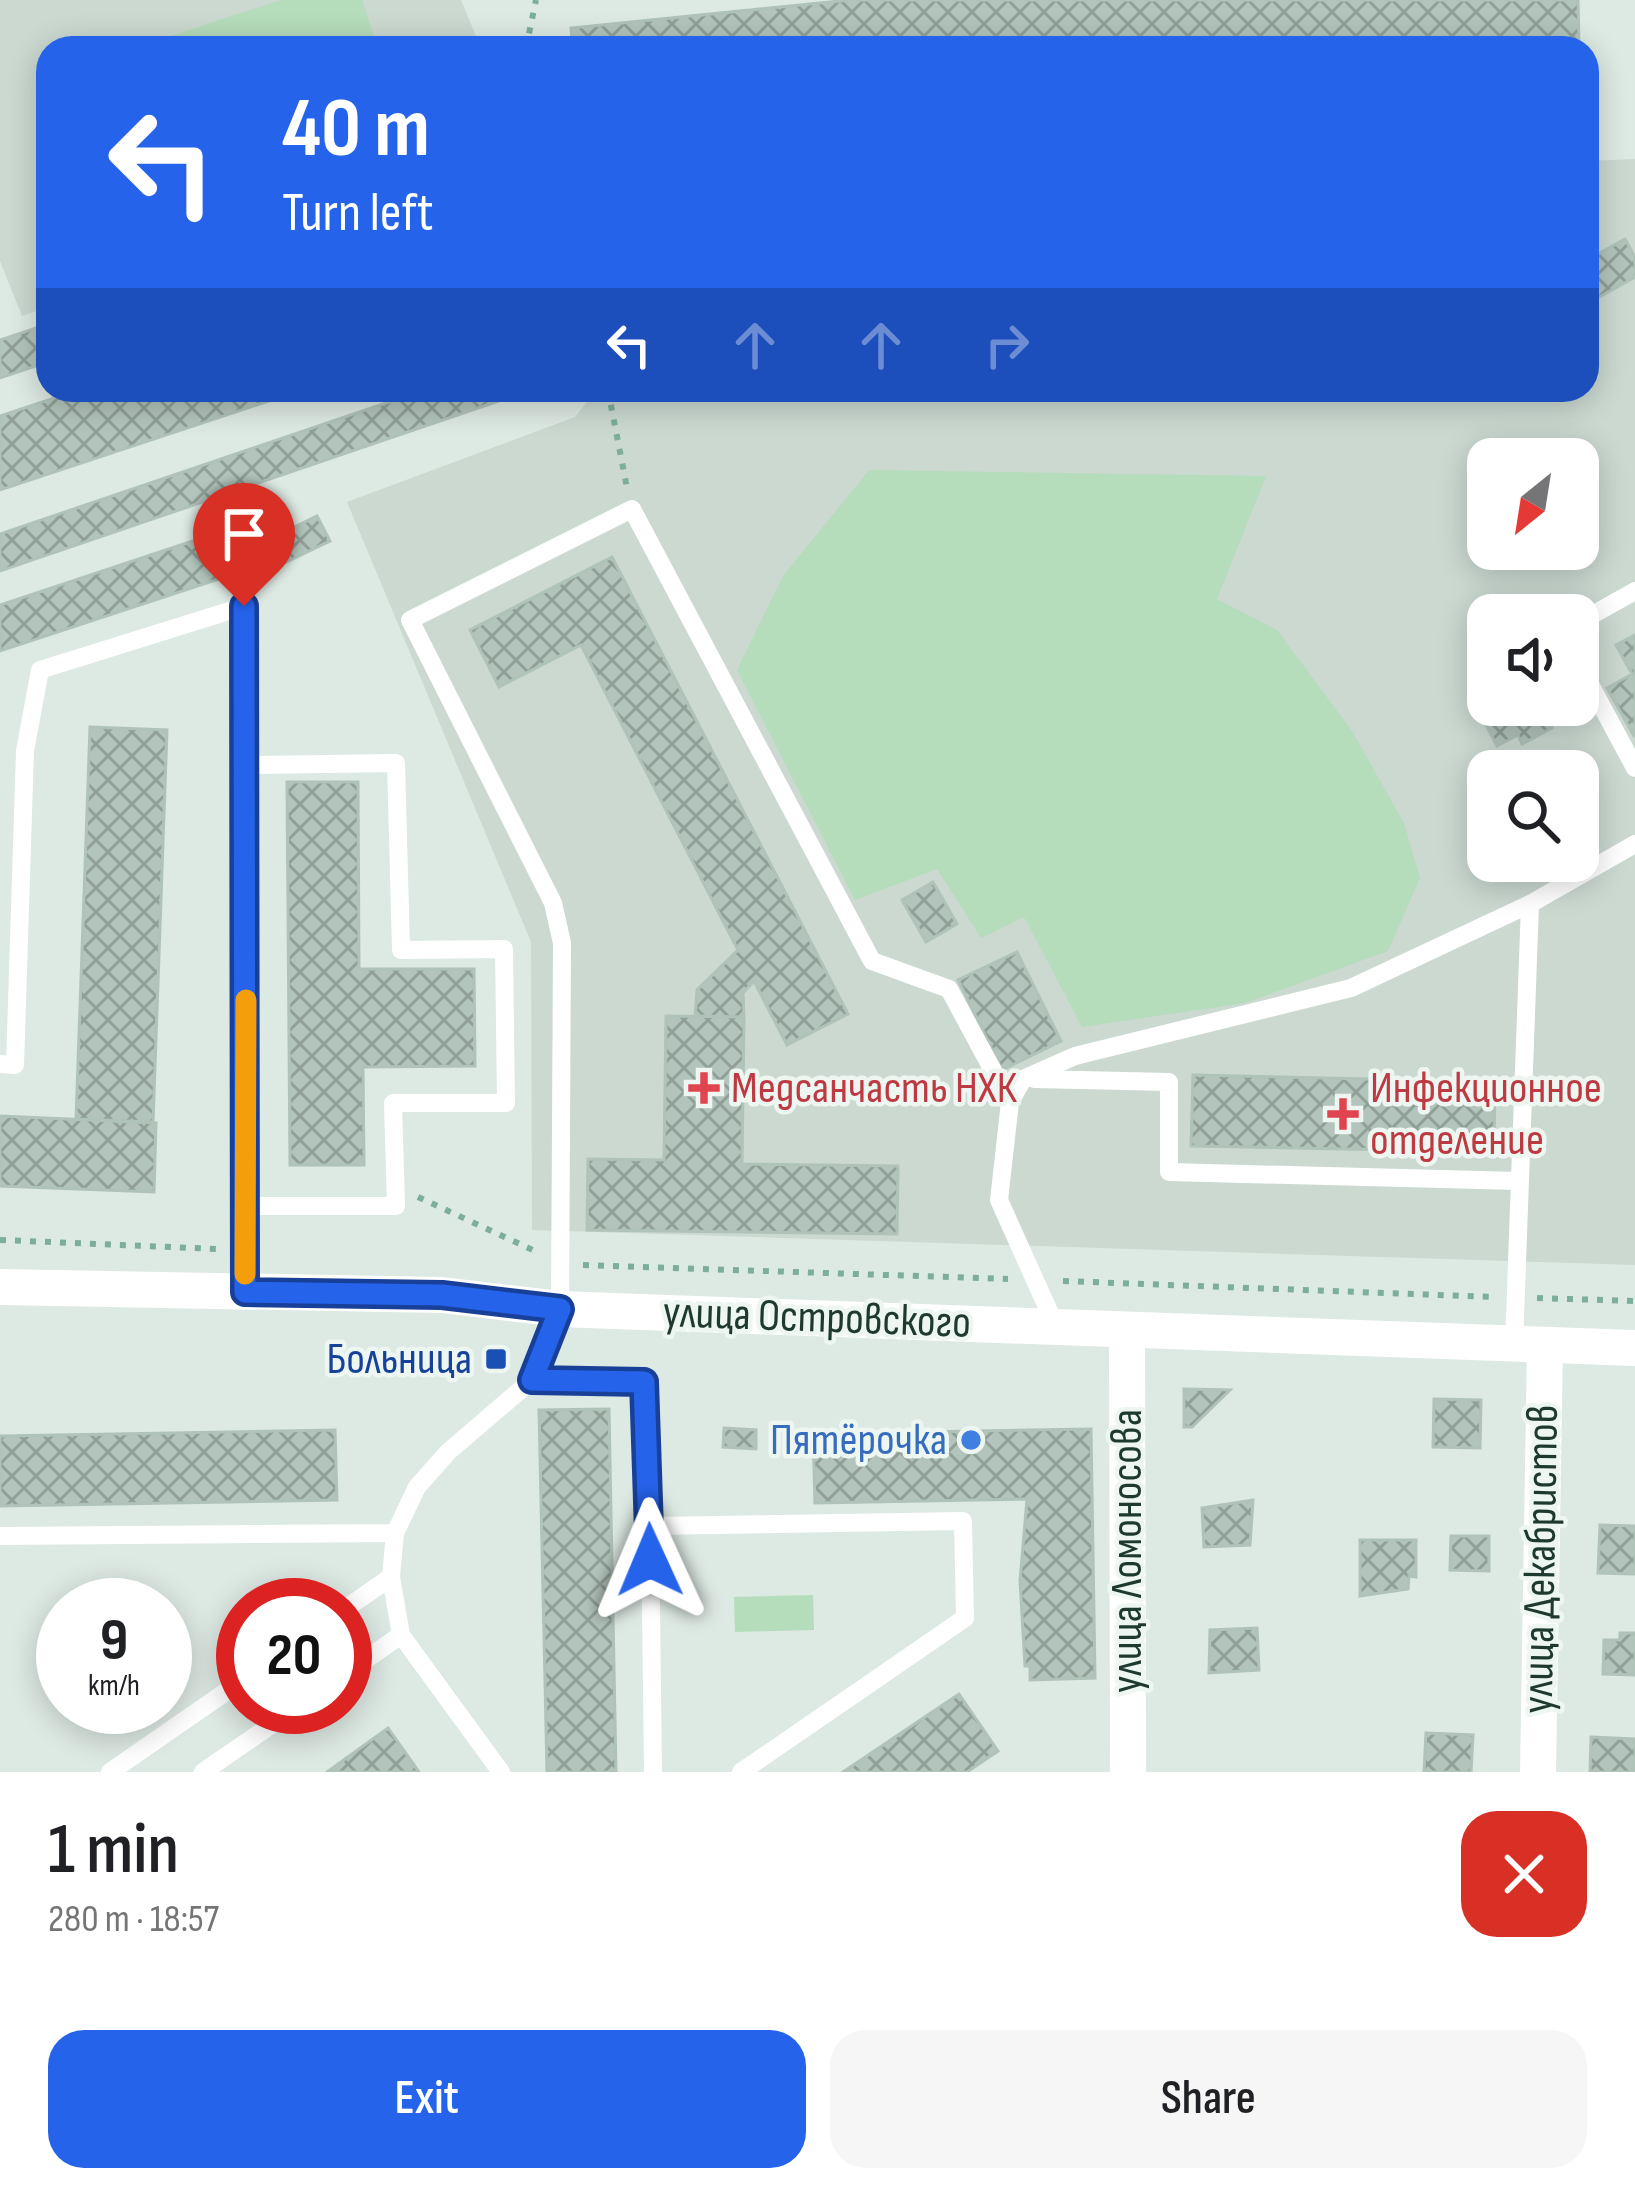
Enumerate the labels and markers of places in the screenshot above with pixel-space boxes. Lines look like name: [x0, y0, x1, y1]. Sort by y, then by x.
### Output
pin: [193, 483, 295, 606]
place label: Медсанчасть НХК: [731, 1061, 1018, 1116]
place label: Инфекционное отделение: [1370, 1061, 1602, 1168]
marker: Медсанчасть НХК: [688, 1072, 720, 1104]
marker: Инфекционное отделение: [1327, 1098, 1359, 1130]
place label: Больница: [326, 1332, 472, 1387]
marker: Больница: [483, 1346, 509, 1372]
place label: Пятёрочка: [770, 1413, 947, 1468]
marker: Пятёрочка: [958, 1427, 984, 1453]

